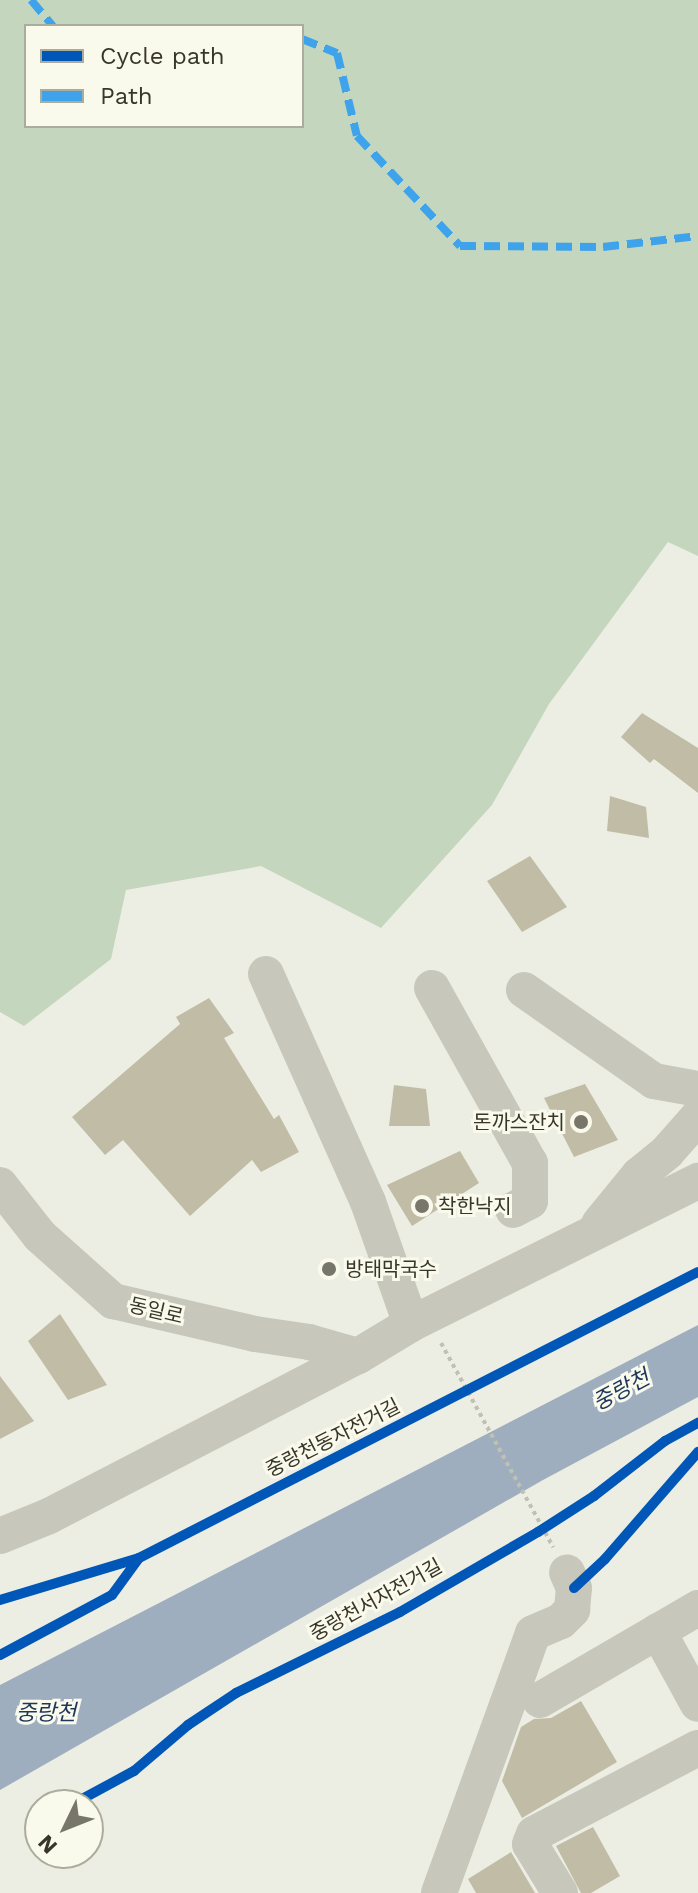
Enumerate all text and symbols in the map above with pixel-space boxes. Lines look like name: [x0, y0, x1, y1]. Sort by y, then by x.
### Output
legend: [24, 24, 304, 128]
text: Cycle path: [100, 42, 225, 70]
text: Path: [100, 82, 153, 110]
place label: 돈까스잔치: [473, 1110, 565, 1134]
marker: 돈까스잔치: [572, 1113, 590, 1131]
place label: 착한낙지: [438, 1194, 512, 1218]
marker: 착한낙지: [413, 1197, 431, 1215]
place label: 방태막국수: [345, 1257, 437, 1281]
marker: 방태막국수: [320, 1260, 338, 1278]
street label: 동일로: [126, 1293, 186, 1329]
water label: 중랑천: [588, 1364, 654, 1416]
street label: 중랑천동자전거길: [262, 1394, 404, 1482]
street label: 중랑천서자전거길: [306, 1554, 446, 1646]
water label: 중랑천: [16, 1700, 76, 1726]
north arrow: [24, 1789, 104, 1869]
text: N: [33, 1830, 62, 1859]

